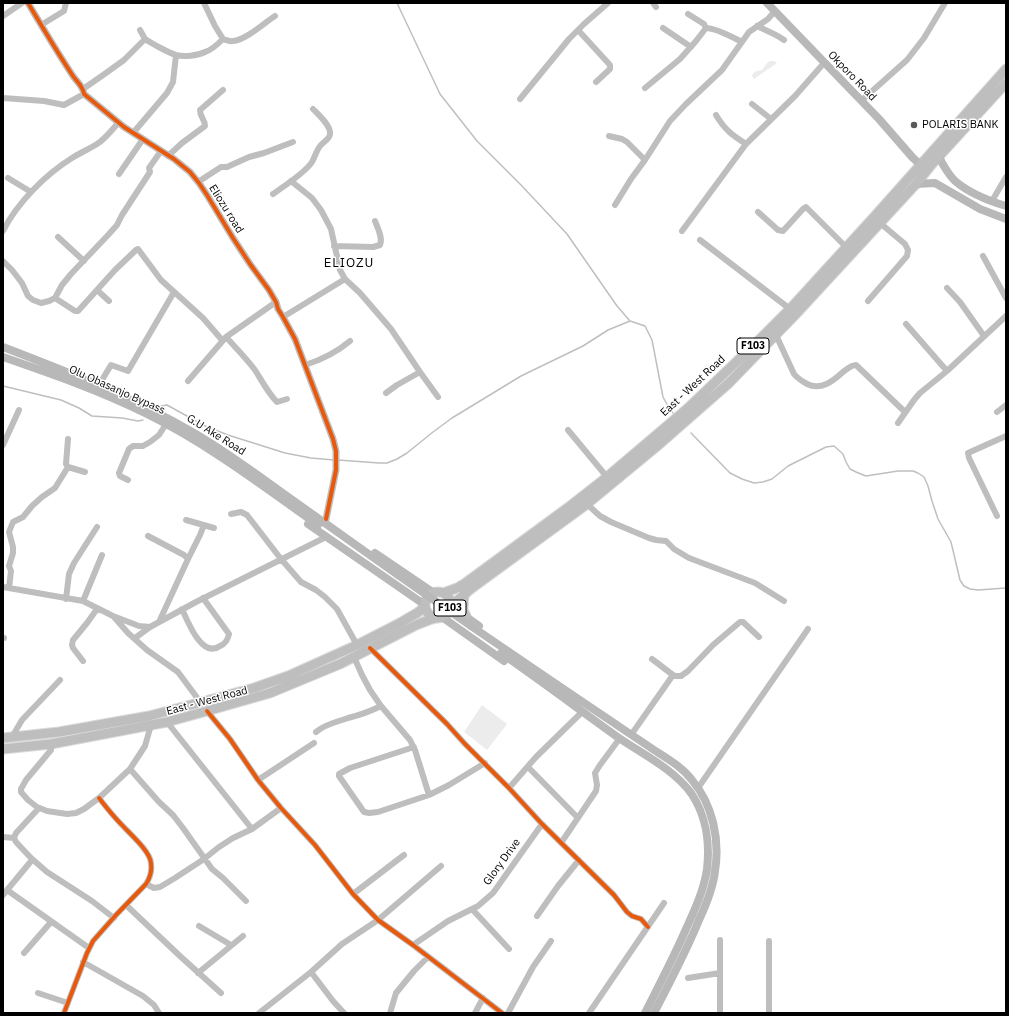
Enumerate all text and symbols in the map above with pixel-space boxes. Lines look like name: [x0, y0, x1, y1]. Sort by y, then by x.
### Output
street label: Okporo Road: [825, 48, 879, 104]
place label: POLARIS BANK: [922, 118, 999, 132]
marker: POLARIS BANK: [909, 120, 919, 130]
street label: Eliozu road: [206, 182, 246, 236]
district label: ELIOZU: [324, 255, 374, 271]
road number: F103: [737, 338, 769, 354]
street label: East - West Road: [658, 353, 728, 419]
street label: Olu Obasanjo Bypass: [67, 363, 167, 417]
street label: G.U Ake Road: [184, 412, 248, 458]
road number: F103: [434, 600, 466, 616]
street label: East - West Road: [165, 684, 249, 718]
street label: Glory Drive: [481, 836, 523, 888]

